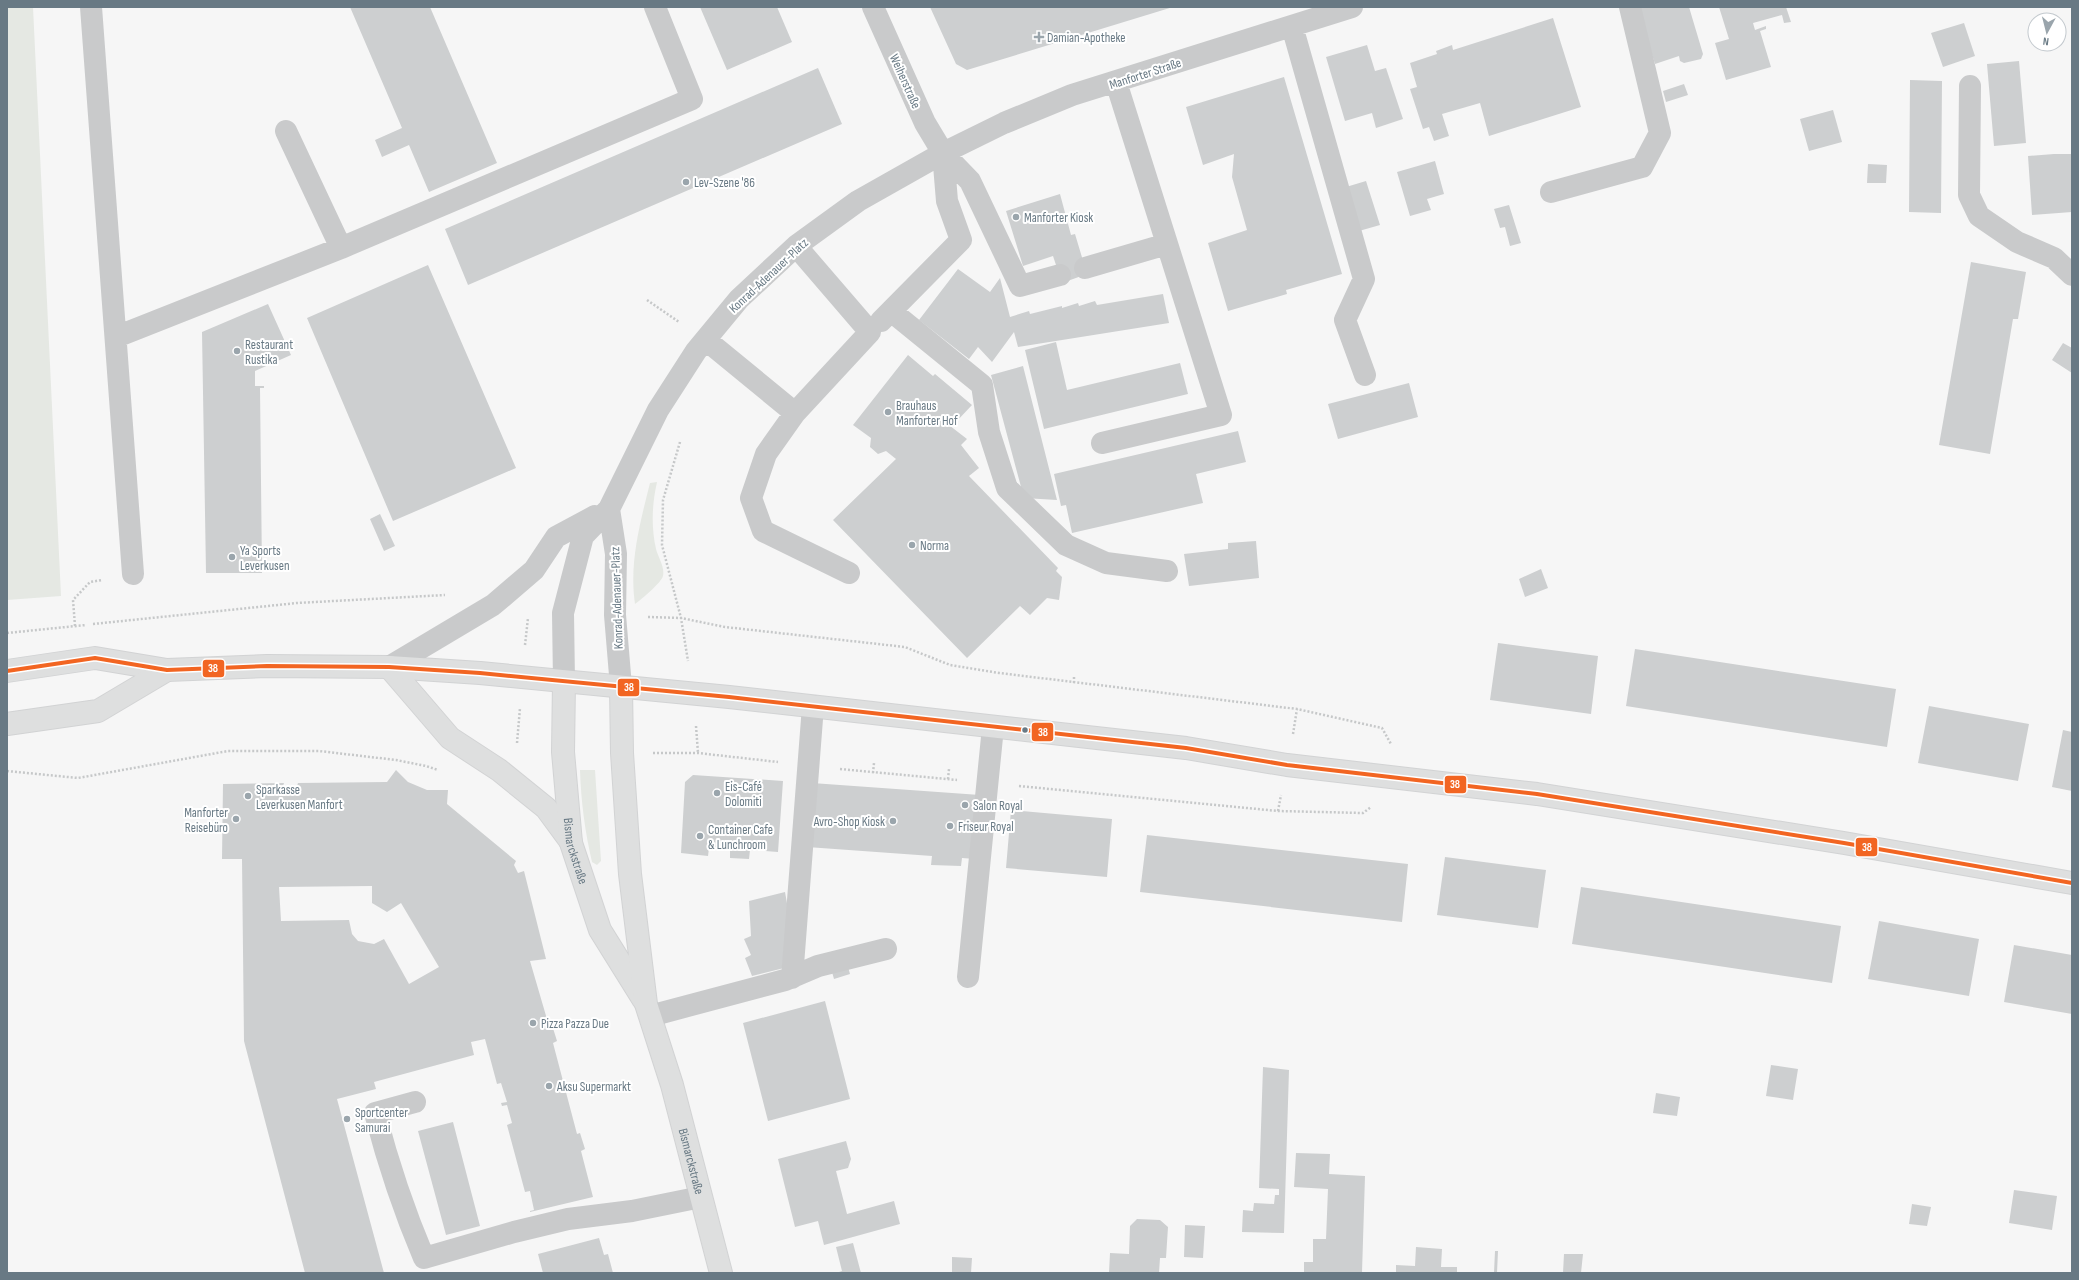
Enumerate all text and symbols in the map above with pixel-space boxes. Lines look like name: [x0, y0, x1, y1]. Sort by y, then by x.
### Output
north arrow: [2027, 12, 2067, 52]
place label: Damian-Apotheke: [1047, 30, 1126, 46]
marker: Damian-Apotheke: [1034, 32, 1044, 42]
text: N: [2042, 35, 2050, 48]
street label: Weiherstraße: [886, 52, 924, 111]
street label: Manforter Straße: [1107, 55, 1183, 93]
place label: Lev-Szene '86: [694, 175, 755, 191]
marker: Lev-Szene '86: [681, 177, 691, 187]
place label: Manforter Kiosk: [1024, 210, 1093, 226]
marker: Manforter Kiosk: [1011, 212, 1021, 222]
street label: Konrad-Adenauer-Platz: [726, 235, 812, 317]
place label: Restaurant Rustika: [245, 337, 293, 368]
marker: Restaurant Rustika: [232, 346, 242, 356]
place label: Brauhaus Manforter Hof: [896, 398, 958, 429]
marker: Brauhaus Manforter Hof: [883, 407, 893, 417]
place label: Norma: [920, 538, 949, 554]
marker: Norma: [907, 540, 917, 550]
place label: Ya Sports Leverkusen: [240, 543, 290, 574]
street label: Konrad-Adenauer-Platz: [607, 546, 627, 649]
marker: Ya Sports Leverkusen: [227, 552, 237, 562]
line badge: 38: [202, 659, 225, 678]
text: 38: [208, 662, 218, 675]
line badge: 38: [617, 678, 640, 697]
text: 38: [624, 681, 634, 694]
line badge: 38: [1031, 722, 1054, 742]
unlabelled marker: [1020, 725, 1030, 735]
text: 38: [1038, 726, 1048, 739]
line badge: 38: [1444, 775, 1467, 794]
text: 38: [1450, 778, 1460, 791]
place label: Eis-Café Dolomiti: [725, 779, 762, 810]
place label: Sparkasse Leverkusen Manfort: [256, 782, 343, 813]
marker: Eis-Café Dolomiti: [712, 788, 722, 798]
marker: Sparkasse Leverkusen Manfort: [243, 791, 253, 801]
place label: Salon Royal: [973, 798, 1022, 814]
marker: Salon Royal: [960, 800, 970, 810]
place label: Manforter Reisebüro: [184, 805, 228, 836]
marker: Manforter Reisebüro: [231, 814, 241, 824]
place label: Avro-Shop Kiosk: [813, 814, 885, 830]
marker: Avro-Shop Kiosk: [888, 816, 898, 826]
street label: Bismarckstraße: [560, 817, 591, 886]
place label: Friseur Royal: [958, 819, 1014, 835]
marker: Friseur Royal: [945, 821, 955, 831]
place label: Container Cafe & Lunchroom: [708, 822, 773, 853]
marker: Container Cafe & Lunchroom: [695, 831, 705, 841]
line badge: 38: [1855, 837, 1878, 857]
text: 38: [1862, 841, 1872, 854]
place label: Pizza Pazza Due: [541, 1016, 609, 1032]
marker: Pizza Pazza Due: [528, 1018, 538, 1028]
place label: Aksu Supermarkt: [556, 1079, 631, 1095]
marker: Aksu Supermarkt: [544, 1081, 554, 1091]
place label: Sportcenter Samurai: [355, 1105, 408, 1136]
marker: Sportcenter Samurai: [342, 1114, 352, 1124]
street label: Bismarckstraße: [675, 1127, 707, 1196]

